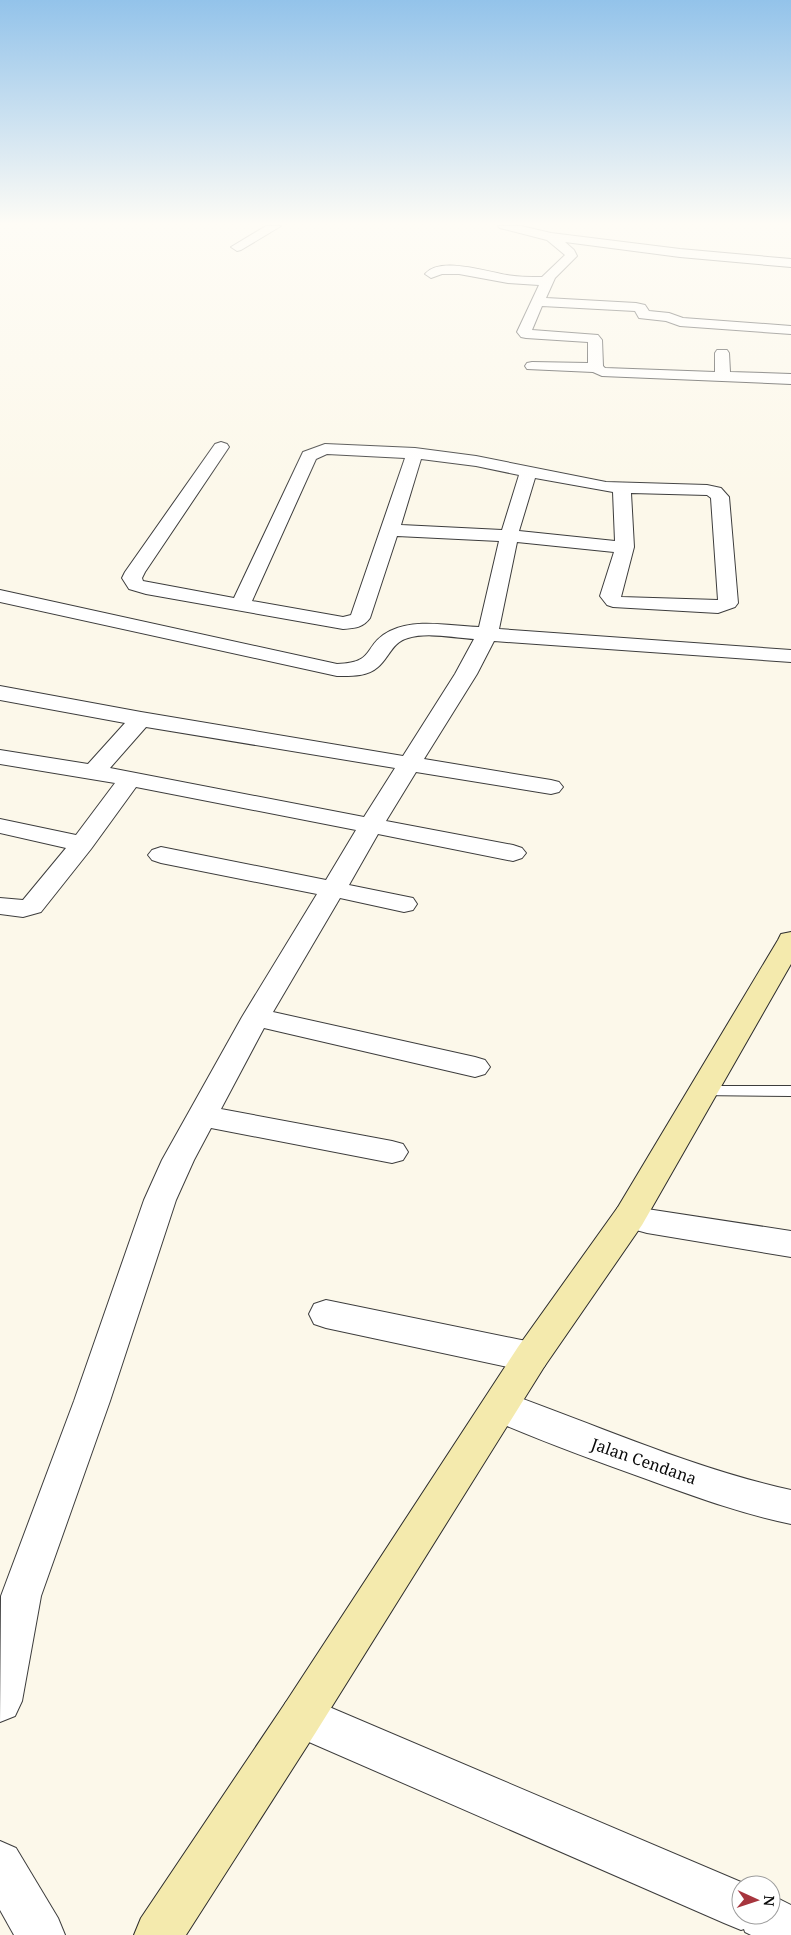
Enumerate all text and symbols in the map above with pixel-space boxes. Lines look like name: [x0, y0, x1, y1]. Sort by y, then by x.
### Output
street label: Jalan Cendana: [587, 1432, 700, 1489]
north arrow: [731, 1875, 781, 1925]
text: N: [760, 1895, 779, 1907]

